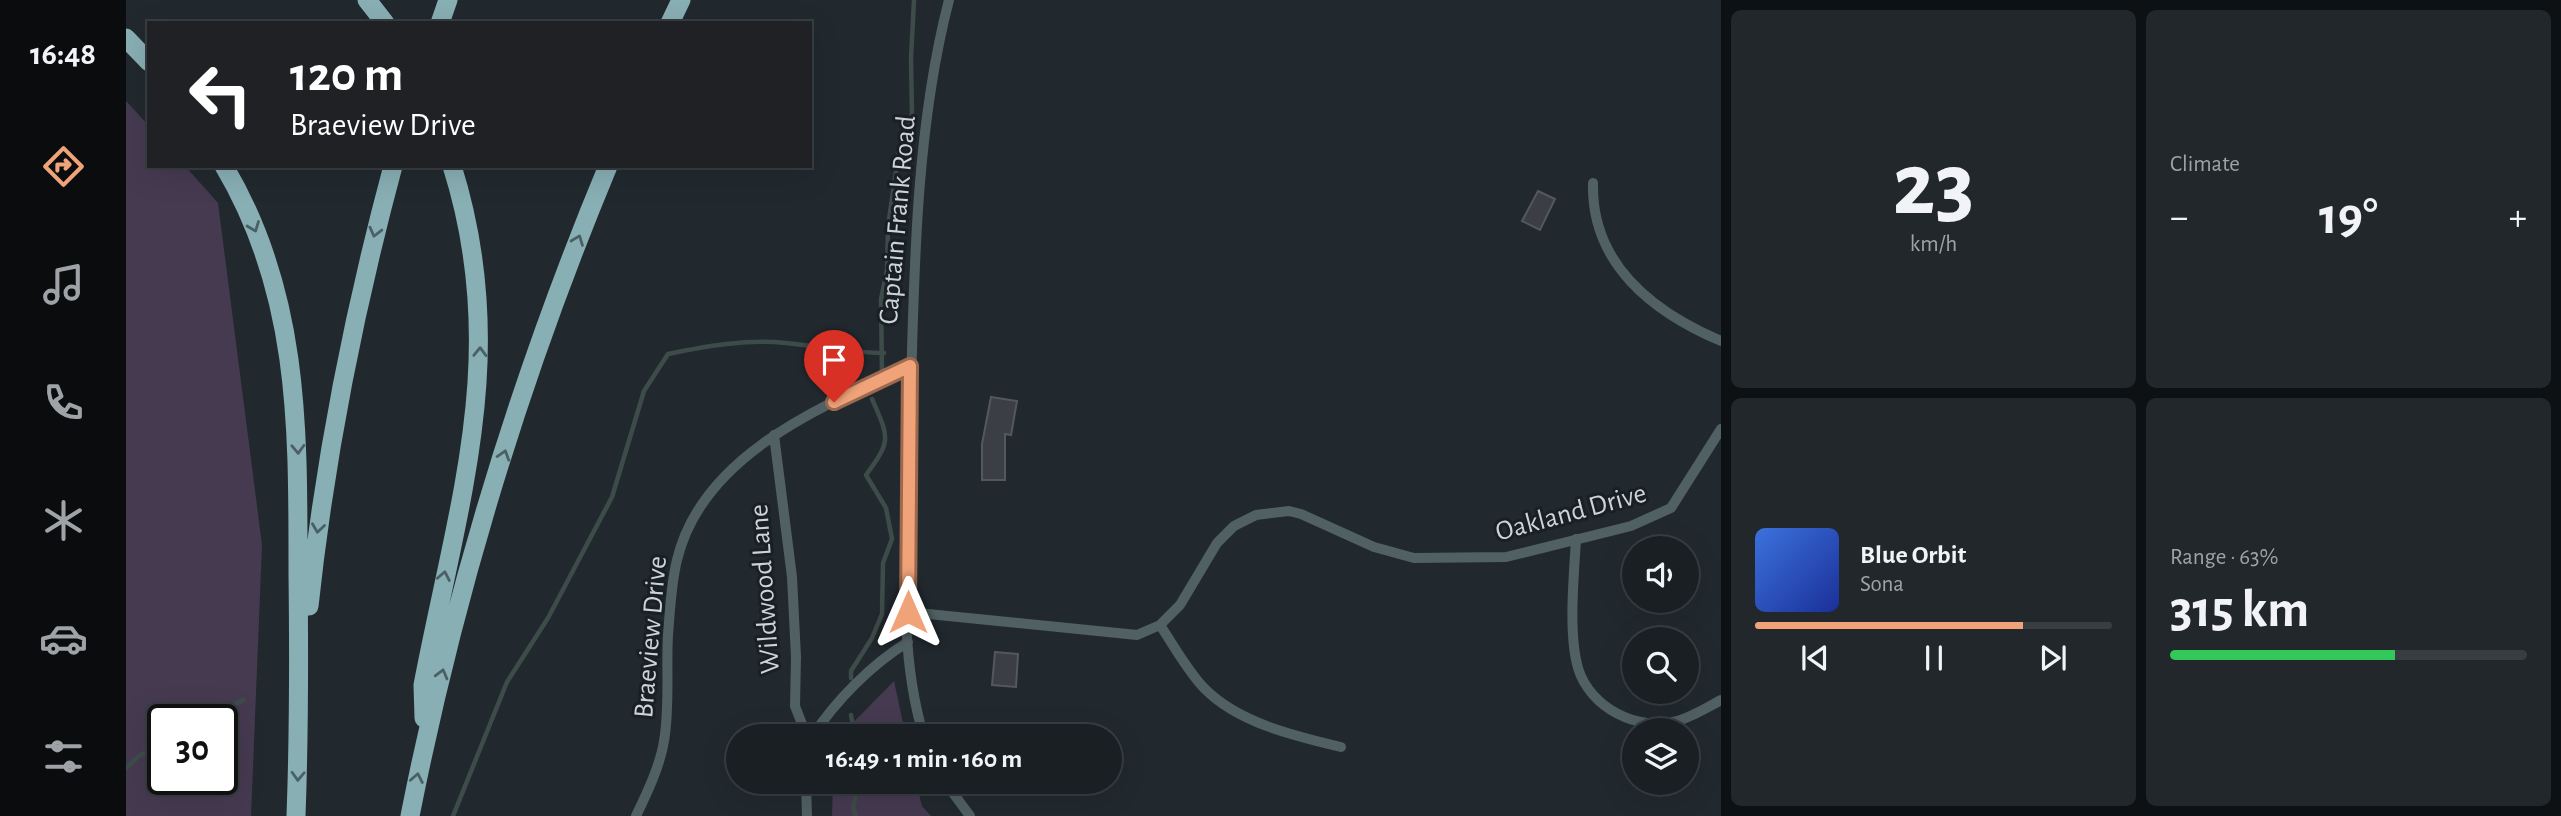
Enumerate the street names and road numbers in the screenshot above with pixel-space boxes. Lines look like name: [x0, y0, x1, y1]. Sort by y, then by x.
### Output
street label: Captain Frank Road: [875, 114, 921, 326]
street label: Oakland Drive: [1493, 479, 1649, 547]
street label: Wildwood Lane: [745, 503, 785, 675]
street label: Braeview Drive: [630, 555, 672, 719]

